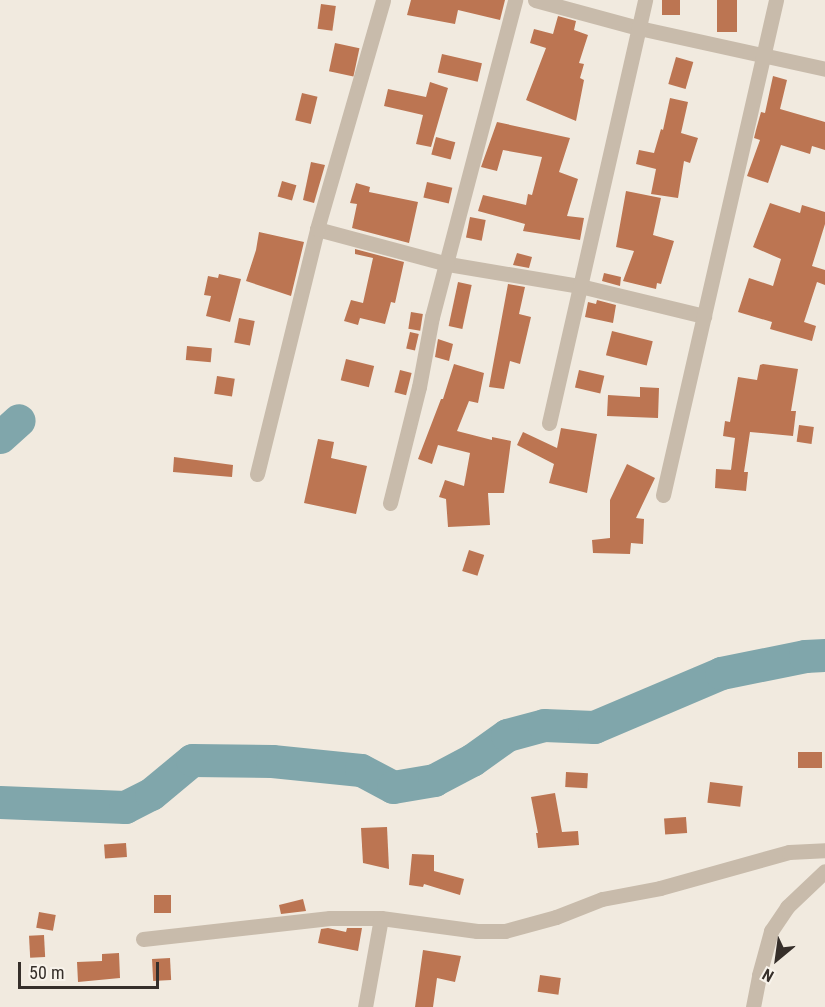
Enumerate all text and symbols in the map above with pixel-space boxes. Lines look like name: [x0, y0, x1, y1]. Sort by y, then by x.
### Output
north arrow: [747, 929, 807, 989]
scale bar: [21, 950, 162, 988]
text: 50 m: [29, 962, 64, 983]
text: N: [759, 965, 777, 986]

